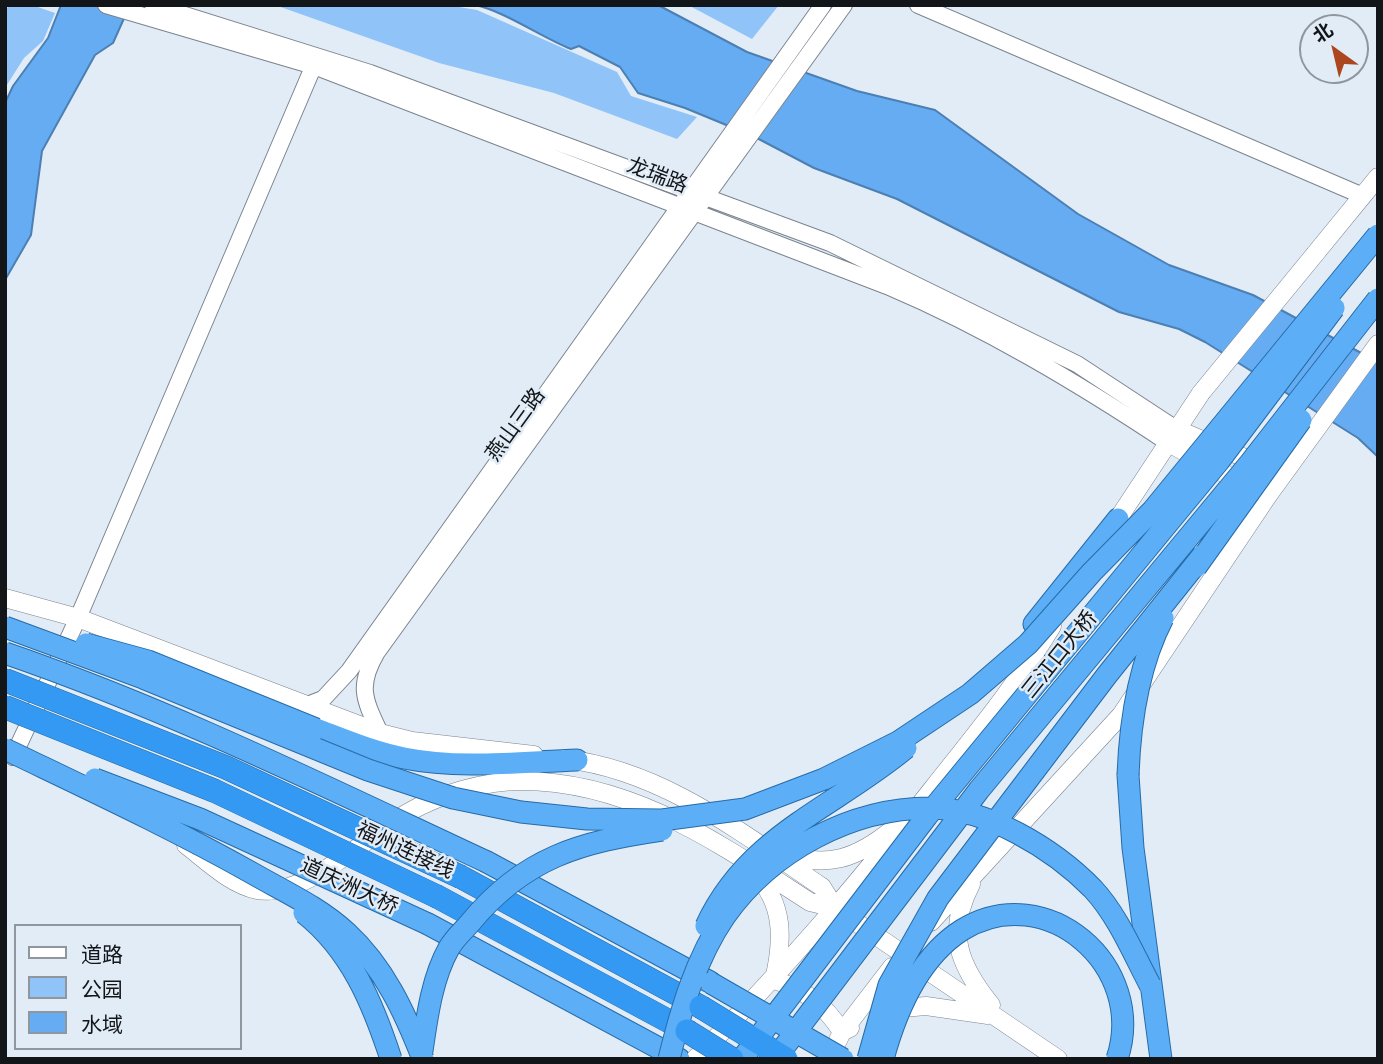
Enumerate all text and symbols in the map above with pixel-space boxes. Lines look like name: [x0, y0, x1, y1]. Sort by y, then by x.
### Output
north arrow: [1299, 14, 1369, 84]
text: 北: [1309, 18, 1337, 48]
street label: 龙瑞路: [623, 153, 691, 199]
street label: 燕山三路: [481, 384, 551, 466]
street label: 三江口大桥: [1017, 606, 1103, 704]
street label: 福州连接线: [352, 817, 458, 885]
street label: 道庆洲大桥: [296, 853, 402, 921]
legend: [14, 924, 242, 1050]
text: 道路: [81, 942, 123, 968]
text: 公园: [81, 977, 123, 1003]
text: 水域: [81, 1012, 123, 1038]

